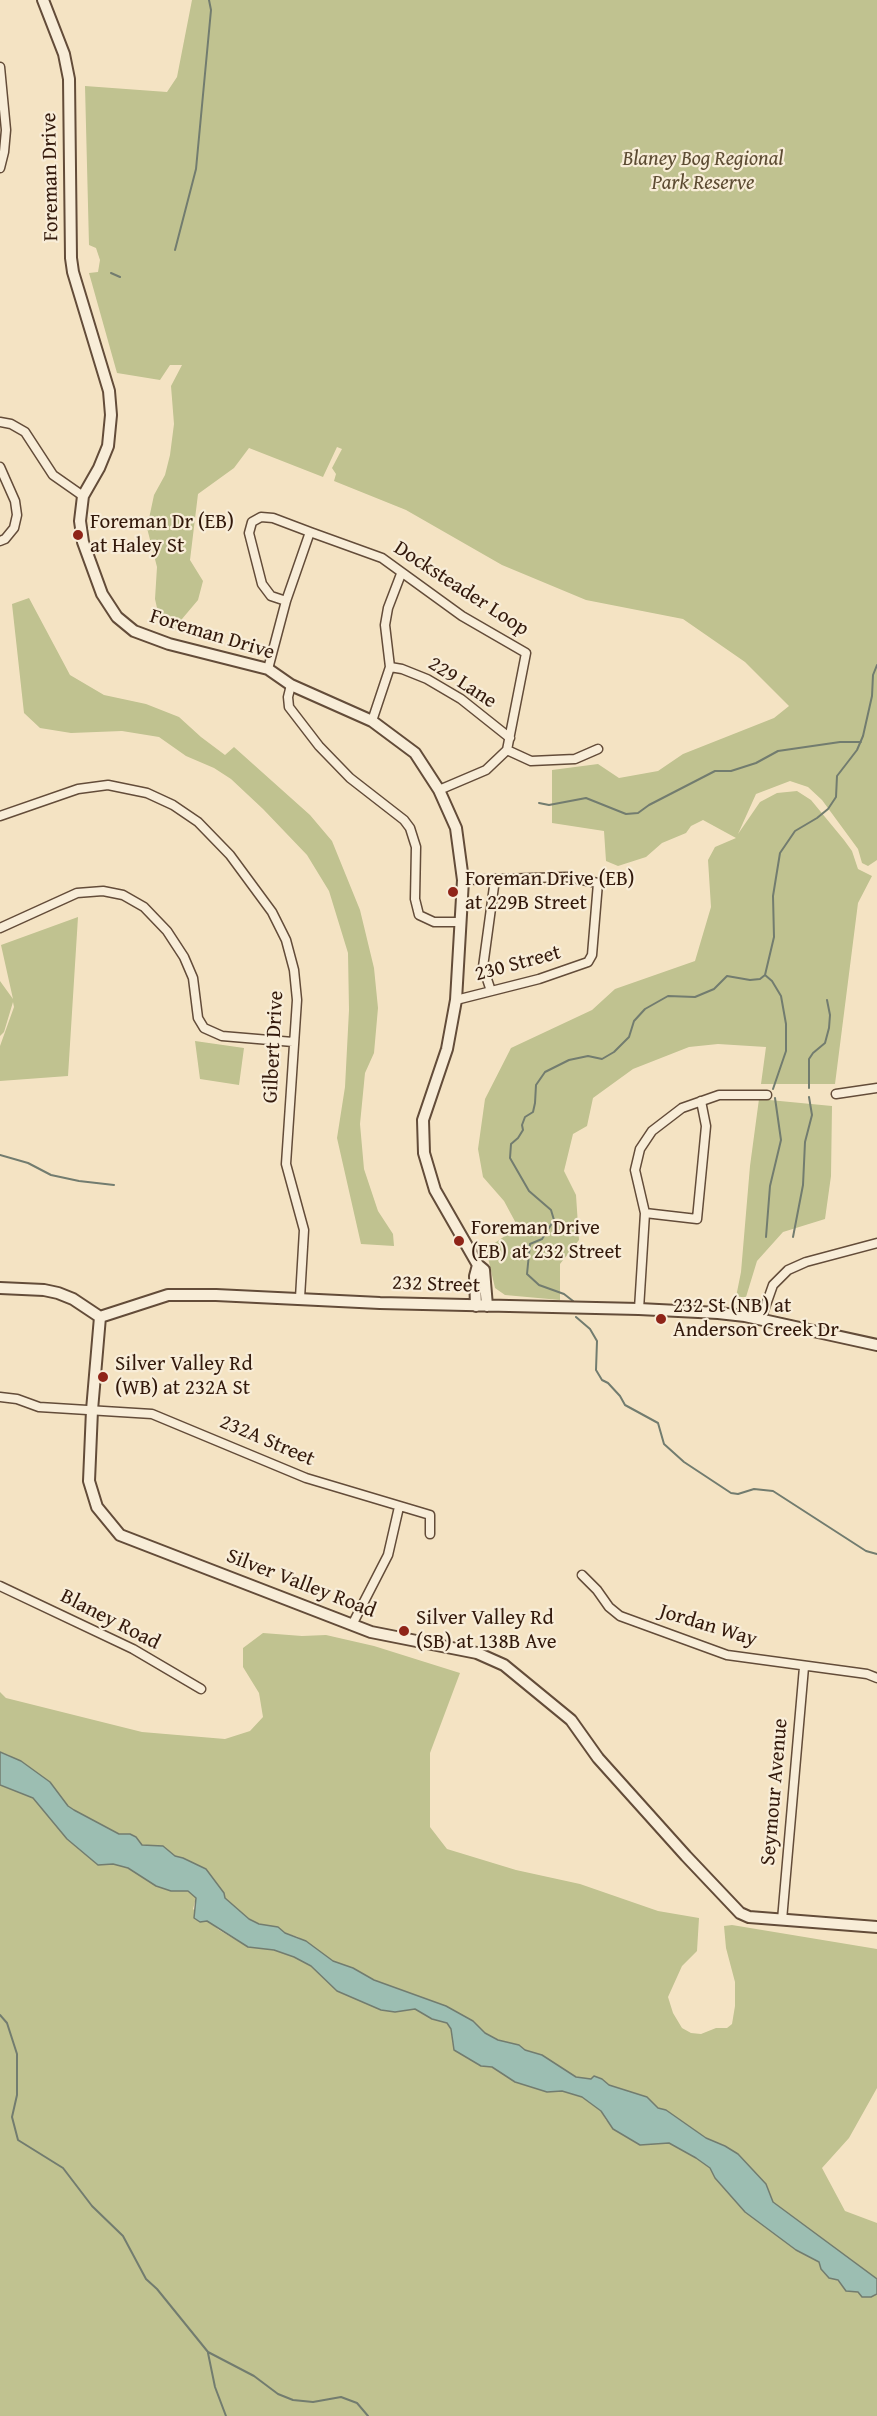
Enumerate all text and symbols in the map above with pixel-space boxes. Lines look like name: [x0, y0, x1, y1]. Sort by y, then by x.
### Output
street label: Foreman Drive: [37, 112, 65, 242]
park label: Blaney Bog Regional Park Reserve: [623, 147, 783, 197]
place label: Foreman Dr (EB) at Haley St: [90, 510, 234, 560]
marker: Foreman Dr (EB) at Haley St: [71, 528, 85, 542]
street label: Docksteader Loop: [389, 536, 533, 642]
street label: Foreman Drive: [147, 604, 277, 666]
street label: 229 Lane: [423, 652, 501, 714]
place label: Foreman Drive (EB) at 229B Street: [465, 867, 635, 917]
marker: Foreman Drive (EB) at 229B Street: [446, 885, 460, 899]
street label: 230 Street: [472, 940, 564, 988]
street label: Gilbert Drive: [258, 990, 290, 1104]
place label: Foreman Drive (EB) at 232 Street: [471, 1216, 622, 1266]
marker: Foreman Drive (EB) at 232 Street: [452, 1234, 466, 1248]
street label: 232 Street: [392, 1271, 480, 1299]
place label: 232 St (NB) at Anderson Creek Dr: [673, 1294, 839, 1344]
marker: 232 St (NB) at Anderson Creek Dr: [654, 1312, 668, 1326]
place label: Silver Valley Rd (WB) at 232A St: [115, 1352, 253, 1402]
marker: Silver Valley Rd (WB) at 232A St: [96, 1370, 110, 1384]
street label: 232A Street: [216, 1410, 318, 1472]
street label: Silver Valley Road: [223, 1544, 379, 1624]
street label: Blaney Road: [56, 1584, 164, 1656]
street label: Jordan Way: [656, 1599, 760, 1653]
place label: Silver Valley Rd (SB) at 138B Ave: [416, 1606, 557, 1656]
marker: Silver Valley Rd (SB) at 138B Ave: [397, 1624, 411, 1638]
street label: Seymour Avenue: [756, 1717, 794, 1867]

